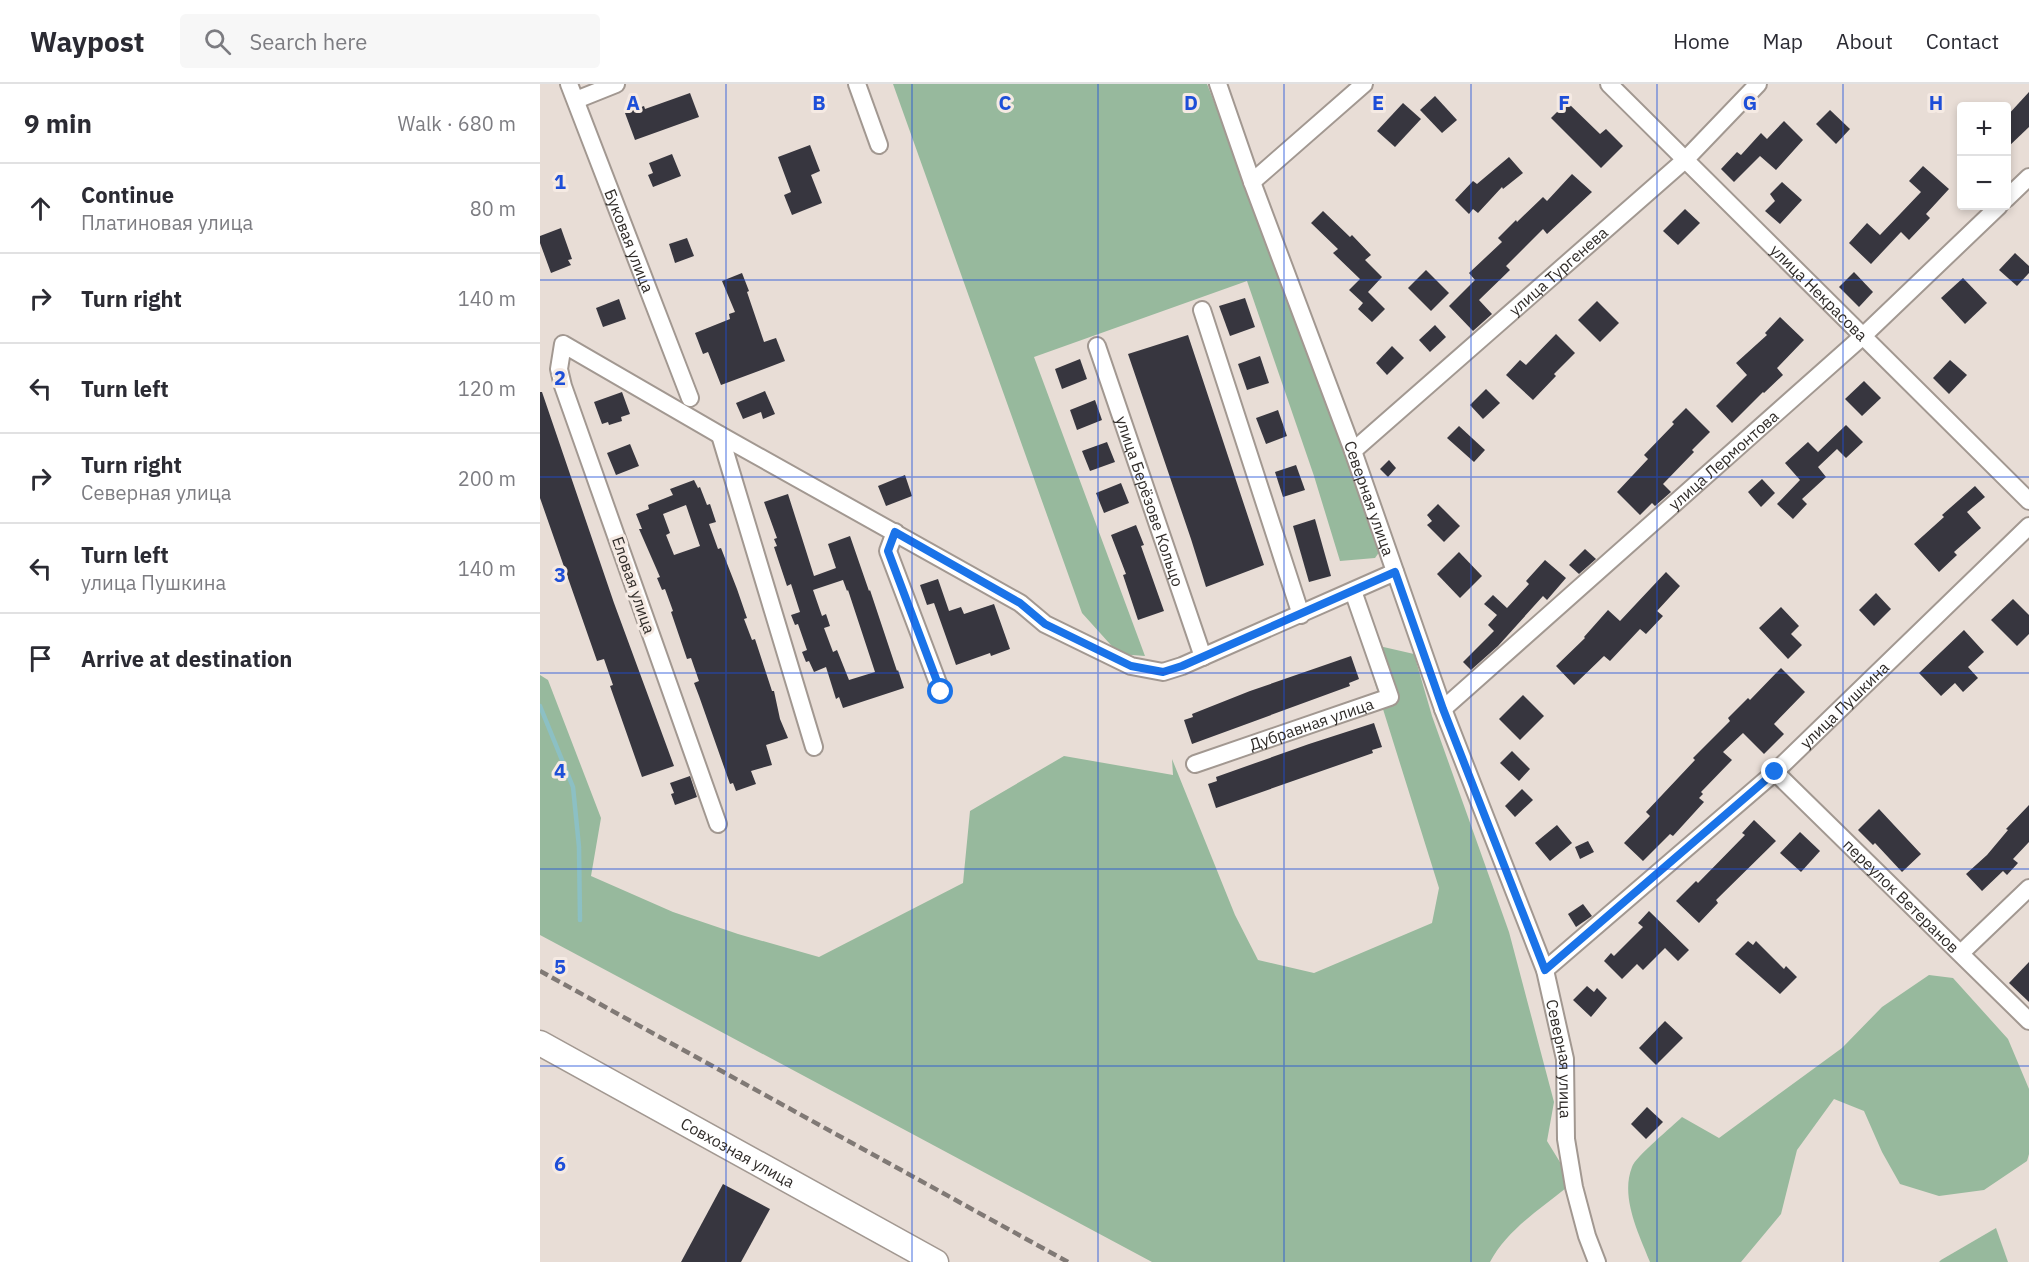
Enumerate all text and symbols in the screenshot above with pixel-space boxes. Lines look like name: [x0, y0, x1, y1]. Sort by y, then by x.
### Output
search box: [180, 14, 600, 68]
text: Waypost: [30, 23, 144, 60]
icon: search: [201, 25, 234, 58]
text: Search here: [249, 27, 367, 56]
text: Home: [1673, 27, 1730, 55]
text: Map: [1763, 27, 1803, 55]
text: About: [1836, 27, 1893, 55]
text: Contact: [1926, 27, 1999, 55]
text: A: [626, 89, 640, 116]
text: B: [812, 89, 826, 116]
text: C: [998, 89, 1012, 116]
text: D: [1184, 89, 1198, 116]
text: E: [1372, 89, 1384, 116]
text: F: [1558, 89, 1570, 116]
text: G: [1743, 89, 1757, 116]
text: H: [1929, 89, 1943, 116]
map controls: [1957, 102, 2011, 210]
button: +: [1957, 102, 2011, 156]
text: 9 min: [24, 106, 92, 140]
text: Walk · 680 m: [398, 110, 516, 137]
button: −: [1957, 156, 2011, 210]
text: 1: [554, 168, 566, 195]
text: Continue: [81, 180, 174, 209]
street label: Буковая улица: [600, 186, 659, 296]
icon: ahead: [24, 192, 57, 225]
text: 80 m: [470, 195, 516, 222]
text: Платиновая улица: [81, 209, 253, 236]
street label: улица Тургенева: [1505, 222, 1612, 320]
street label: улица Некрасова: [1766, 240, 1872, 345]
icon: right: [24, 282, 57, 315]
text: Turn right: [81, 284, 182, 313]
text: 140 m: [458, 285, 516, 312]
text: 2: [554, 364, 566, 391]
icon: left: [24, 372, 57, 405]
text: Turn left: [81, 374, 169, 403]
text: 120 m: [458, 375, 516, 402]
street label: улица Лермонтова: [1664, 406, 1783, 514]
street label: улица Берёзове Кольцо: [1112, 413, 1188, 589]
street label: Северная улица: [1340, 438, 1399, 559]
text: Turn right: [81, 450, 182, 479]
icon: right: [24, 462, 57, 495]
text: 200 m: [458, 465, 516, 492]
text: Северная улица: [81, 479, 231, 506]
street label: Еловая улица: [608, 534, 660, 637]
text: Turn left: [81, 540, 169, 569]
icon: left: [24, 552, 57, 585]
text: 140 m: [458, 555, 516, 582]
text: 3: [554, 561, 566, 588]
text: улица Пушкина: [81, 569, 226, 596]
icon: arrive: [24, 642, 57, 675]
text: Arrive at destination: [81, 644, 292, 673]
street label: улица Пушкина: [1796, 657, 1893, 752]
route start: [927, 678, 953, 704]
street label: Дубравная улица: [1247, 693, 1376, 755]
text: 4: [554, 757, 566, 784]
route end: [1761, 758, 1787, 784]
street label: переулок Ветеранов: [1839, 835, 1964, 957]
text: 5: [554, 953, 566, 980]
street label: Северная улица: [1542, 997, 1576, 1119]
street label: Совхозная улица: [677, 1113, 799, 1192]
text: 6: [554, 1150, 566, 1177]

